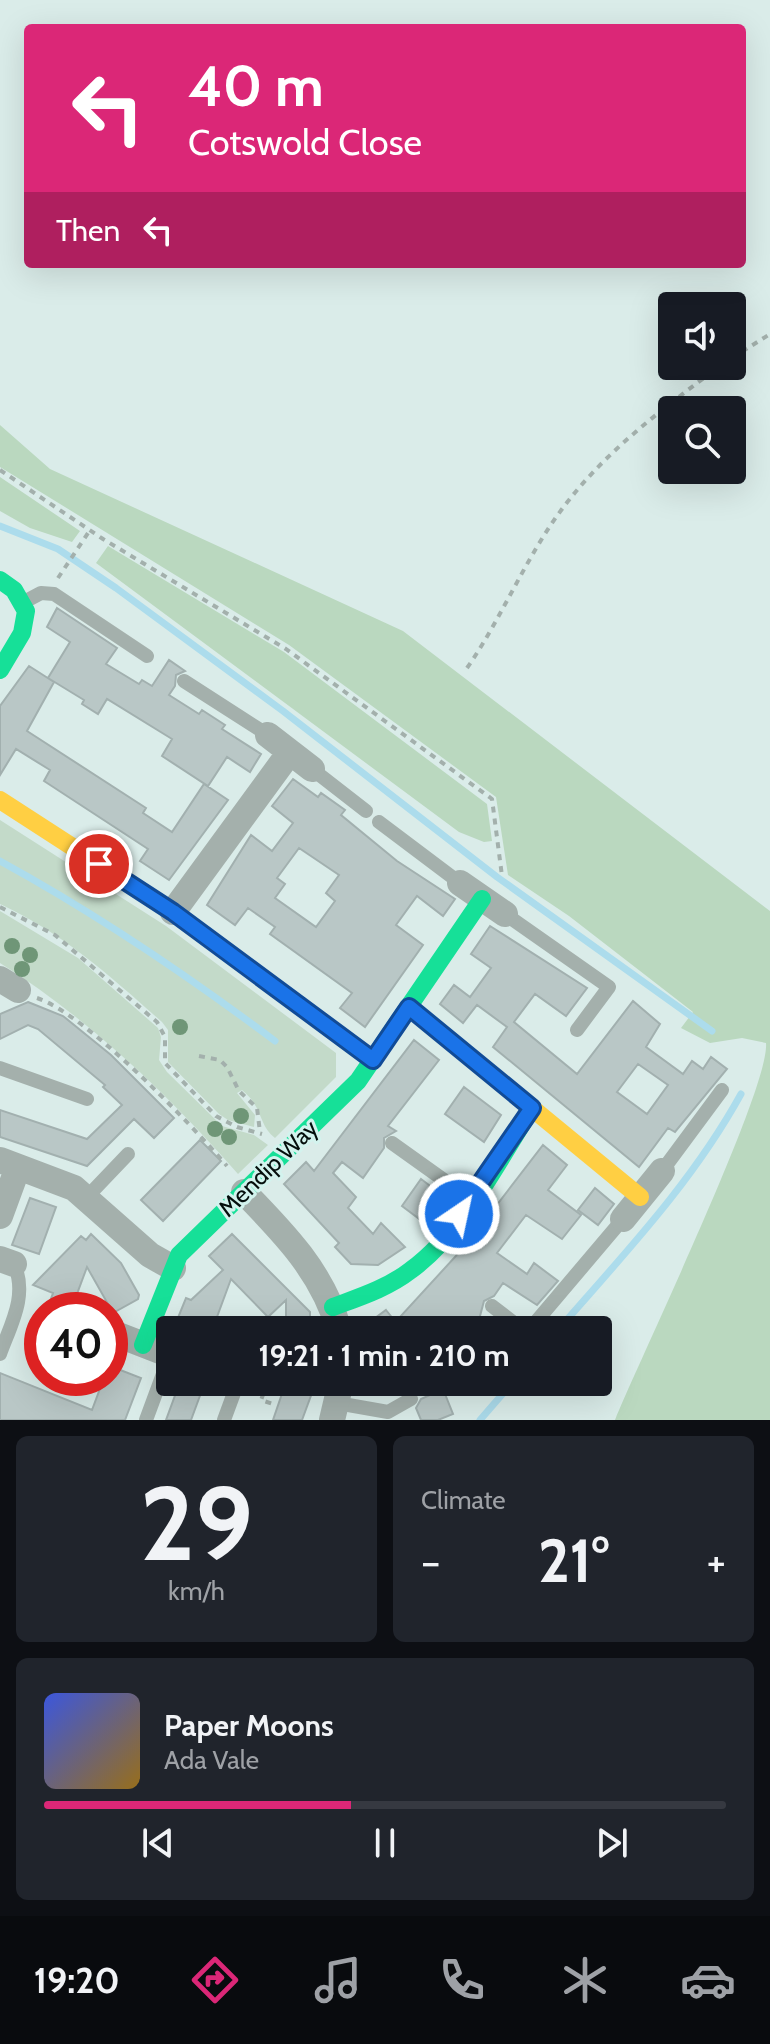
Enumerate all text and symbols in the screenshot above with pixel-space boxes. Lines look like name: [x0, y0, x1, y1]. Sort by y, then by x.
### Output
text: 40 m: [188, 52, 324, 120]
icon: left: [56, 56, 160, 160]
text: Cotswold Close: [188, 120, 422, 164]
icon: left: [136, 208, 180, 252]
text: Then: [56, 212, 120, 249]
map controls: [658, 292, 746, 484]
button: sound: [658, 292, 746, 380]
button: search: [658, 396, 746, 484]
pin: [65, 830, 133, 898]
icon: arrive: [77, 842, 121, 886]
street label: Mendip Way: [212, 1113, 324, 1223]
position arrow: [417, 1172, 501, 1256]
speed limit sign: 40: [24, 1292, 128, 1396]
text: 19:21 · 1 min · 210 m: [258, 1337, 510, 1374]
text: 29: [140, 1460, 253, 1586]
text: Climate: [421, 1484, 506, 1516]
text: 21°: [538, 1524, 609, 1597]
text: −: [421, 1535, 440, 1588]
text: +: [707, 1535, 726, 1588]
text: km/h: [168, 1575, 225, 1607]
text: Paper Moons: [164, 1707, 334, 1744]
text: Ada Vale: [164, 1744, 259, 1776]
icon: previous: [136, 1821, 180, 1865]
icon: pause: [363, 1821, 407, 1865]
icon: next: [590, 1821, 634, 1865]
icon: directions: [187, 1952, 243, 2008]
icon: music: [310, 1952, 366, 2008]
icon: phone: [434, 1952, 490, 2008]
icon: climate: [557, 1952, 613, 2008]
icon: car: [680, 1952, 736, 2008]
text: 19:20: [34, 1958, 120, 2002]

